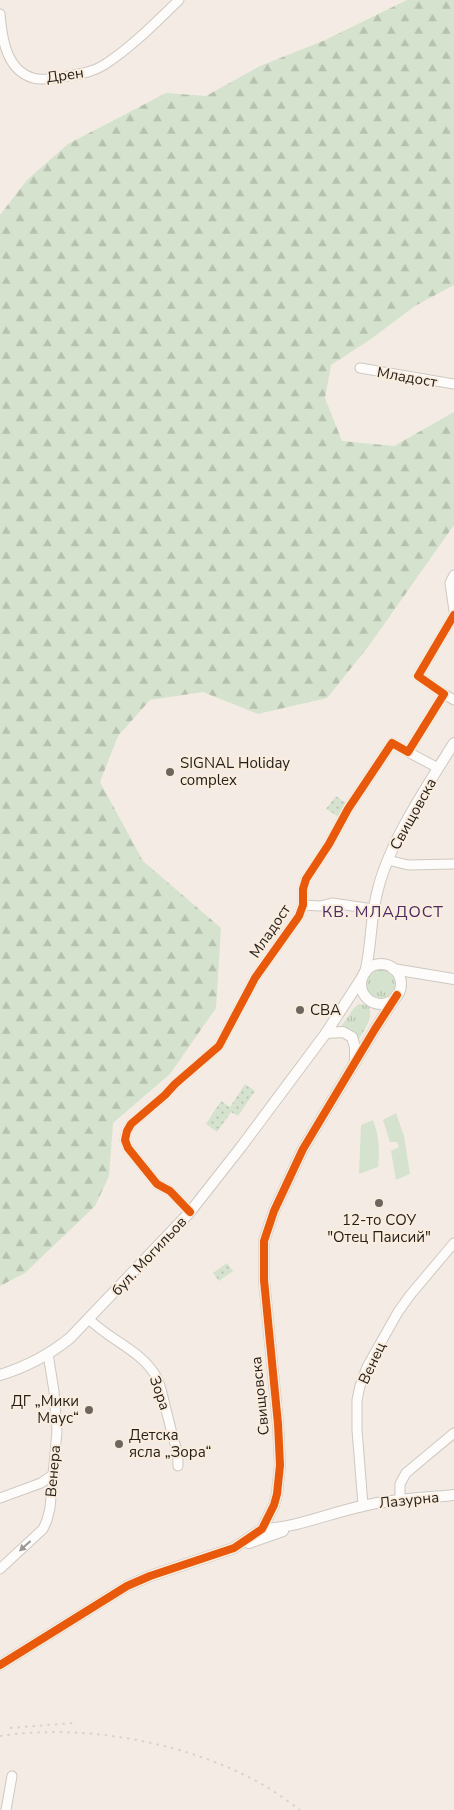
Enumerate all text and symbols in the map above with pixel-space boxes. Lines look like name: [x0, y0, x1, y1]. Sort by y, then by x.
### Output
street label: Дрен: [45, 62, 85, 88]
street label: Младост: [375, 362, 439, 392]
place label: SIGNAL Holiday complex: [180, 753, 290, 790]
marker: SIGNAL Holiday complex: [164, 766, 176, 778]
street label: Свищовска: [385, 775, 441, 853]
street label: Младост: [245, 900, 295, 962]
district label: КВ. МЛАДОСТ: [322, 901, 444, 923]
place label: CBA: [310, 1000, 341, 1020]
marker: CBA: [294, 1004, 306, 1016]
marker: 12-то СОУ "Отец Паисий": [373, 1197, 385, 1209]
place label: 12-то СОУ "Отец Паисий": [327, 1210, 431, 1247]
street label: бул. Могильов: [107, 1212, 191, 1300]
street label: Венец: [354, 1339, 390, 1387]
street label: Свищовска: [246, 1356, 274, 1436]
street label: Зора: [145, 1373, 175, 1413]
place label: ДГ „Мики Маус“: [11, 1391, 79, 1428]
marker: ДГ „Мики Маус“: [83, 1404, 95, 1416]
place label: Детска ясла „Зора“: [129, 1425, 211, 1462]
marker: Детска ясла „Зора“: [113, 1438, 125, 1450]
street label: Венера: [41, 1444, 65, 1498]
street label: Лазурна: [378, 1487, 440, 1513]
one-way arrow: [20, 1540, 32, 1552]

